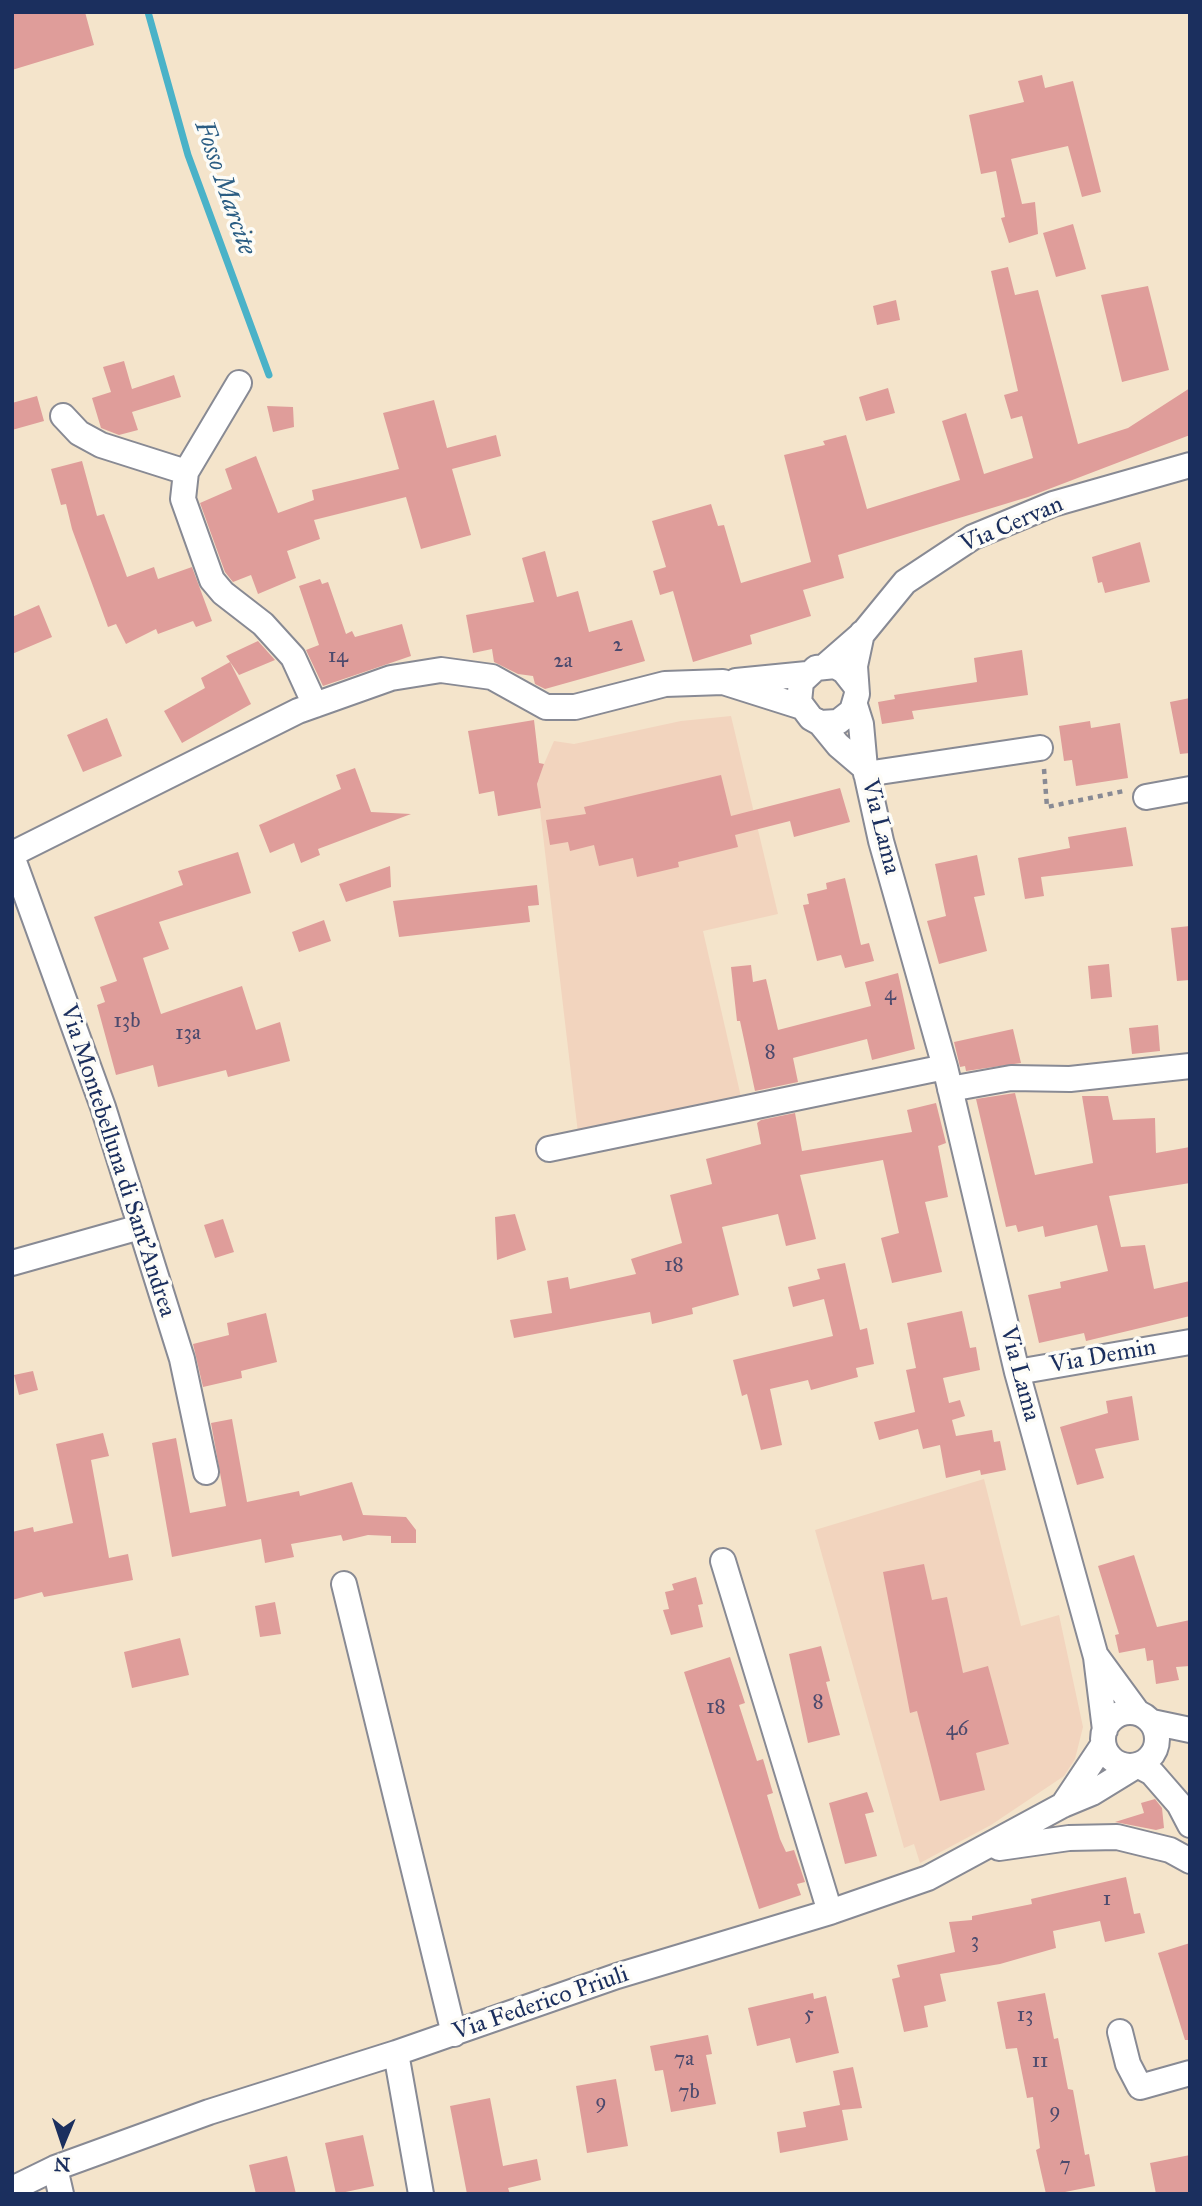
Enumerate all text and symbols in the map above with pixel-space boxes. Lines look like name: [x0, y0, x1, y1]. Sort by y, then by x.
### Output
water label: Fosso Marcite: [187, 117, 261, 259]
street label: Via Cervan: [956, 490, 1068, 560]
house number: 2: [613, 633, 623, 659]
house number: 14: [328, 644, 348, 670]
house number: 2a: [553, 649, 573, 675]
street label: Via Lama: [854, 777, 906, 877]
house number: 4: [884, 982, 896, 1008]
street label: Via Montebelluna di Sant'Andrea: [53, 1001, 181, 1321]
house number: 13b: [114, 1009, 140, 1035]
house number: 13a: [175, 1021, 201, 1047]
house number: 8: [764, 1040, 776, 1066]
house number: 18: [664, 1253, 684, 1279]
street label: Via Lama: [993, 1324, 1045, 1424]
street label: Via Demin: [1048, 1334, 1158, 1380]
house number: 8: [812, 1690, 824, 1716]
house number: 18: [706, 1695, 726, 1721]
house number: 46: [946, 1717, 968, 1743]
house number: 1: [1103, 1887, 1111, 1913]
house number: 3: [971, 1929, 979, 1955]
street label: Via Federico Priuli: [449, 1960, 633, 2048]
house number: 5: [804, 2002, 814, 2028]
house number: 13: [1017, 2003, 1033, 2029]
house number: 7a: [674, 2047, 694, 2073]
house number: 11: [1032, 2049, 1048, 2075]
house number: 7b: [678, 2080, 700, 2106]
house number: 9: [595, 2090, 607, 2116]
house number: 9: [1049, 2099, 1061, 2125]
north arrow: [28, 2108, 98, 2178]
text: N: [54, 2153, 71, 2176]
house number: 7: [1059, 2153, 1071, 2179]

